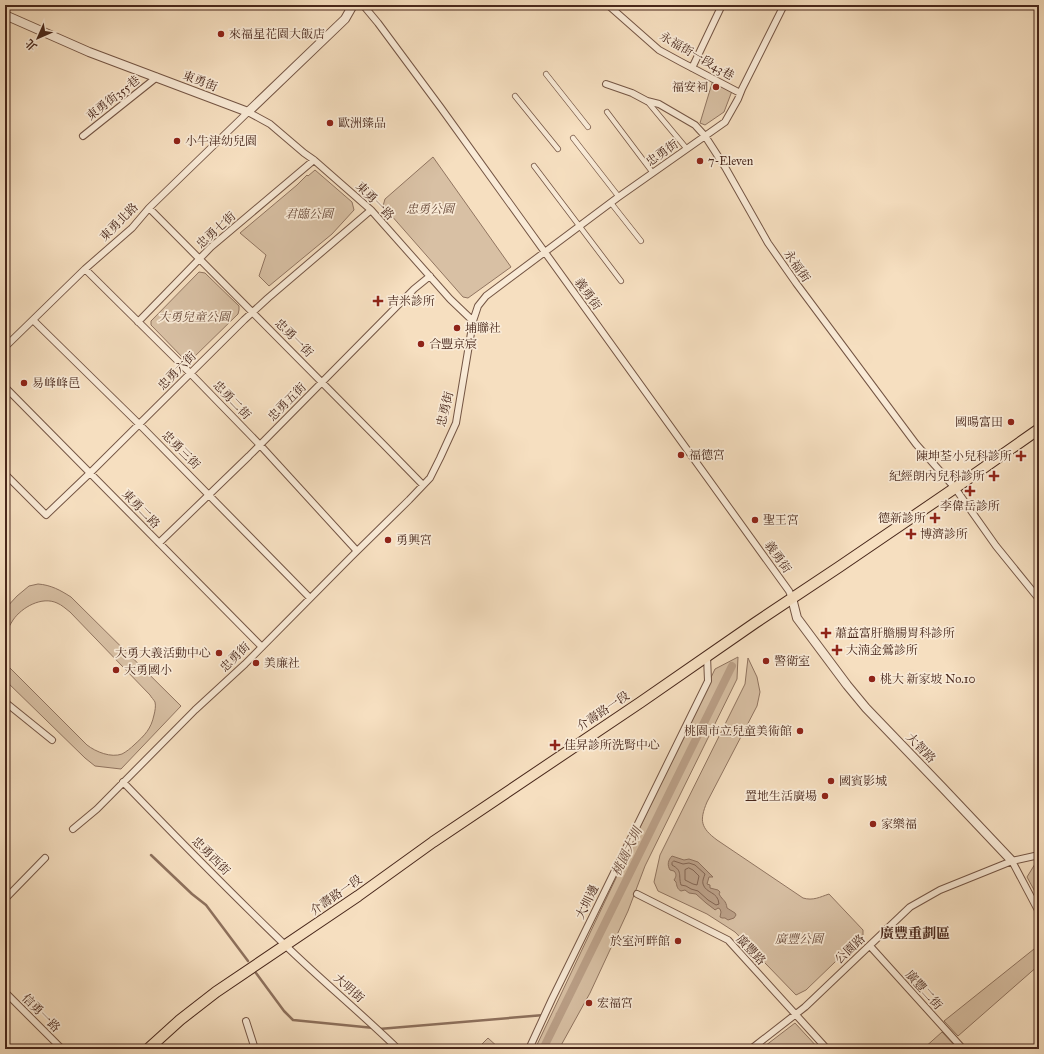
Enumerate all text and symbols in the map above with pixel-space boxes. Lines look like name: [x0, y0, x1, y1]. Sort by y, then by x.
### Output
north arrow: [18, 18, 58, 58]
place label: 來福星花園大飯店: [229, 27, 325, 41]
marker: 來福星花園大飯店: [216, 29, 226, 39]
street label: 永福街一段43巷: [657, 29, 737, 83]
text: 北: [23, 36, 40, 53]
street label: 東勇街: [181, 68, 220, 94]
street label: 東勇街355巷: [83, 73, 143, 123]
place label: 福安祠: [672, 80, 708, 94]
marker: 福安祠: [711, 82, 721, 92]
place label: 歐洲臻品: [338, 116, 386, 130]
marker: 歐洲臻品: [325, 118, 335, 128]
place label: 小牛津幼兒園: [185, 134, 257, 148]
marker: 小牛津幼兒園: [172, 136, 182, 146]
street label: 忠勇街: [643, 136, 682, 169]
place label: 7-Eleven: [708, 154, 754, 168]
marker: 7-Eleven: [695, 156, 705, 166]
street label: 東勇一路: [353, 179, 397, 223]
street label: 東勇北路: [97, 200, 141, 244]
park label: 忠勇公園: [406, 202, 456, 216]
park label: 君臨公園: [285, 207, 335, 221]
street label: 忠勇七街: [193, 208, 239, 251]
street label: 永福街: [781, 247, 814, 286]
street label: 義勇街: [572, 275, 605, 313]
place label: 吉米診所: [387, 294, 435, 308]
marker: 吉米診所: [372, 295, 384, 307]
park label: 大勇兒童公園: [158, 310, 232, 324]
street label: 忠勇一街: [272, 316, 317, 361]
place label: 埔聯社: [465, 321, 501, 335]
marker: 埔聯社: [452, 323, 462, 333]
place label: 合豐京宸: [429, 337, 477, 351]
marker: 合豐京宸: [416, 339, 426, 349]
street label: 忠勇六街: [155, 348, 200, 393]
place label: 易峰峰邑: [32, 376, 80, 390]
marker: 易峰峰邑: [19, 378, 29, 388]
street label: 忠勇二街: [210, 378, 254, 423]
street label: 忠勇五街: [265, 379, 310, 424]
street label: 忠勇街: [434, 389, 456, 428]
place label: 國暘富田: [955, 415, 1003, 429]
marker: 國暘富田: [1006, 417, 1016, 427]
street label: 忠勇三街: [159, 428, 204, 473]
place label: 福德宮: [689, 448, 725, 462]
place label: 陳坤荃小兒科診所: [916, 449, 1012, 463]
marker: 福德宮: [676, 450, 686, 460]
marker: 陳坤荃小兒科診所: [1015, 450, 1027, 462]
place label: 紀經朗內兒科診所: [889, 469, 985, 483]
marker: 紀經朗內兒科診所: [988, 470, 1000, 482]
marker: 李偉岳診所: [964, 485, 976, 497]
street label: 東勇二路: [119, 487, 163, 531]
place label: 李偉岳診所: [940, 499, 1000, 513]
place label: 德新診所: [878, 511, 926, 525]
marker: 德新診所: [929, 512, 941, 524]
place label: 聖王宮: [763, 513, 799, 527]
marker: 聖王宮: [750, 515, 760, 525]
place label: 博濟診所: [920, 527, 968, 541]
marker: 博濟診所: [905, 528, 917, 540]
place label: 勇興宮: [396, 533, 432, 547]
marker: 勇興宮: [383, 535, 393, 545]
street label: 義勇街: [762, 538, 795, 576]
place label: 蕭益富肝膽腸胃科診所: [835, 626, 955, 640]
marker: 蕭益富肝膽腸胃科診所: [820, 627, 832, 639]
street label: 忠勇街: [217, 639, 254, 675]
place label: 大湳金鶯診所: [846, 643, 918, 657]
marker: 大湳金鶯診所: [831, 644, 843, 656]
place label: 大勇大義活動中心: [115, 646, 211, 660]
marker: 大勇大義活動中心: [214, 648, 224, 658]
place label: 警衛室: [774, 654, 810, 668]
place label: 美廉社: [264, 656, 300, 670]
marker: 警衛室: [761, 656, 771, 666]
marker: 美廉社: [251, 658, 261, 668]
place label: 大勇國小: [124, 663, 172, 677]
marker: 大勇國小: [111, 665, 121, 675]
place label: 桃大 新家坡 No.10: [880, 672, 975, 686]
marker: 桃大 新家坡 No.10: [867, 674, 877, 684]
street label: 介壽路一段: [574, 688, 632, 734]
place label: 桃園市立兒童美術館: [684, 724, 792, 738]
marker: 桃園市立兒童美術館: [795, 726, 805, 736]
street label: 大智路: [903, 730, 939, 766]
place label: 佳昇診所洗腎中心: [564, 738, 660, 752]
marker: 佳昇診所洗腎中心: [549, 739, 561, 751]
place label: 國賓影城: [839, 774, 887, 788]
marker: 國賓影城: [826, 776, 836, 786]
place label: 置地生活廣場: [745, 789, 817, 803]
marker: 置地生活廣場: [820, 791, 830, 801]
place label: 家樂福: [881, 817, 917, 831]
marker: 家樂福: [868, 819, 878, 829]
water label: 桃園大圳: [608, 823, 646, 879]
street label: 忠勇西街: [189, 834, 234, 879]
street label: 介壽路一段: [307, 872, 365, 918]
street label: 大圳邊: [573, 883, 601, 921]
district label: 廣豐重劃區: [880, 925, 950, 942]
street label: 廣豐路: [734, 932, 768, 968]
park label: 廣豐公園: [775, 932, 825, 946]
street label: 公園路: [832, 932, 868, 966]
place label: 於室河畔館: [610, 934, 670, 948]
marker: 於室河畔館: [673, 936, 683, 946]
street label: 廣豐二街: [903, 967, 946, 1013]
street label: 大明街: [331, 971, 368, 1006]
street label: 信勇一路: [19, 991, 63, 1035]
place label: 宏福宮: [597, 996, 633, 1010]
marker: 宏福宮: [584, 998, 594, 1008]

